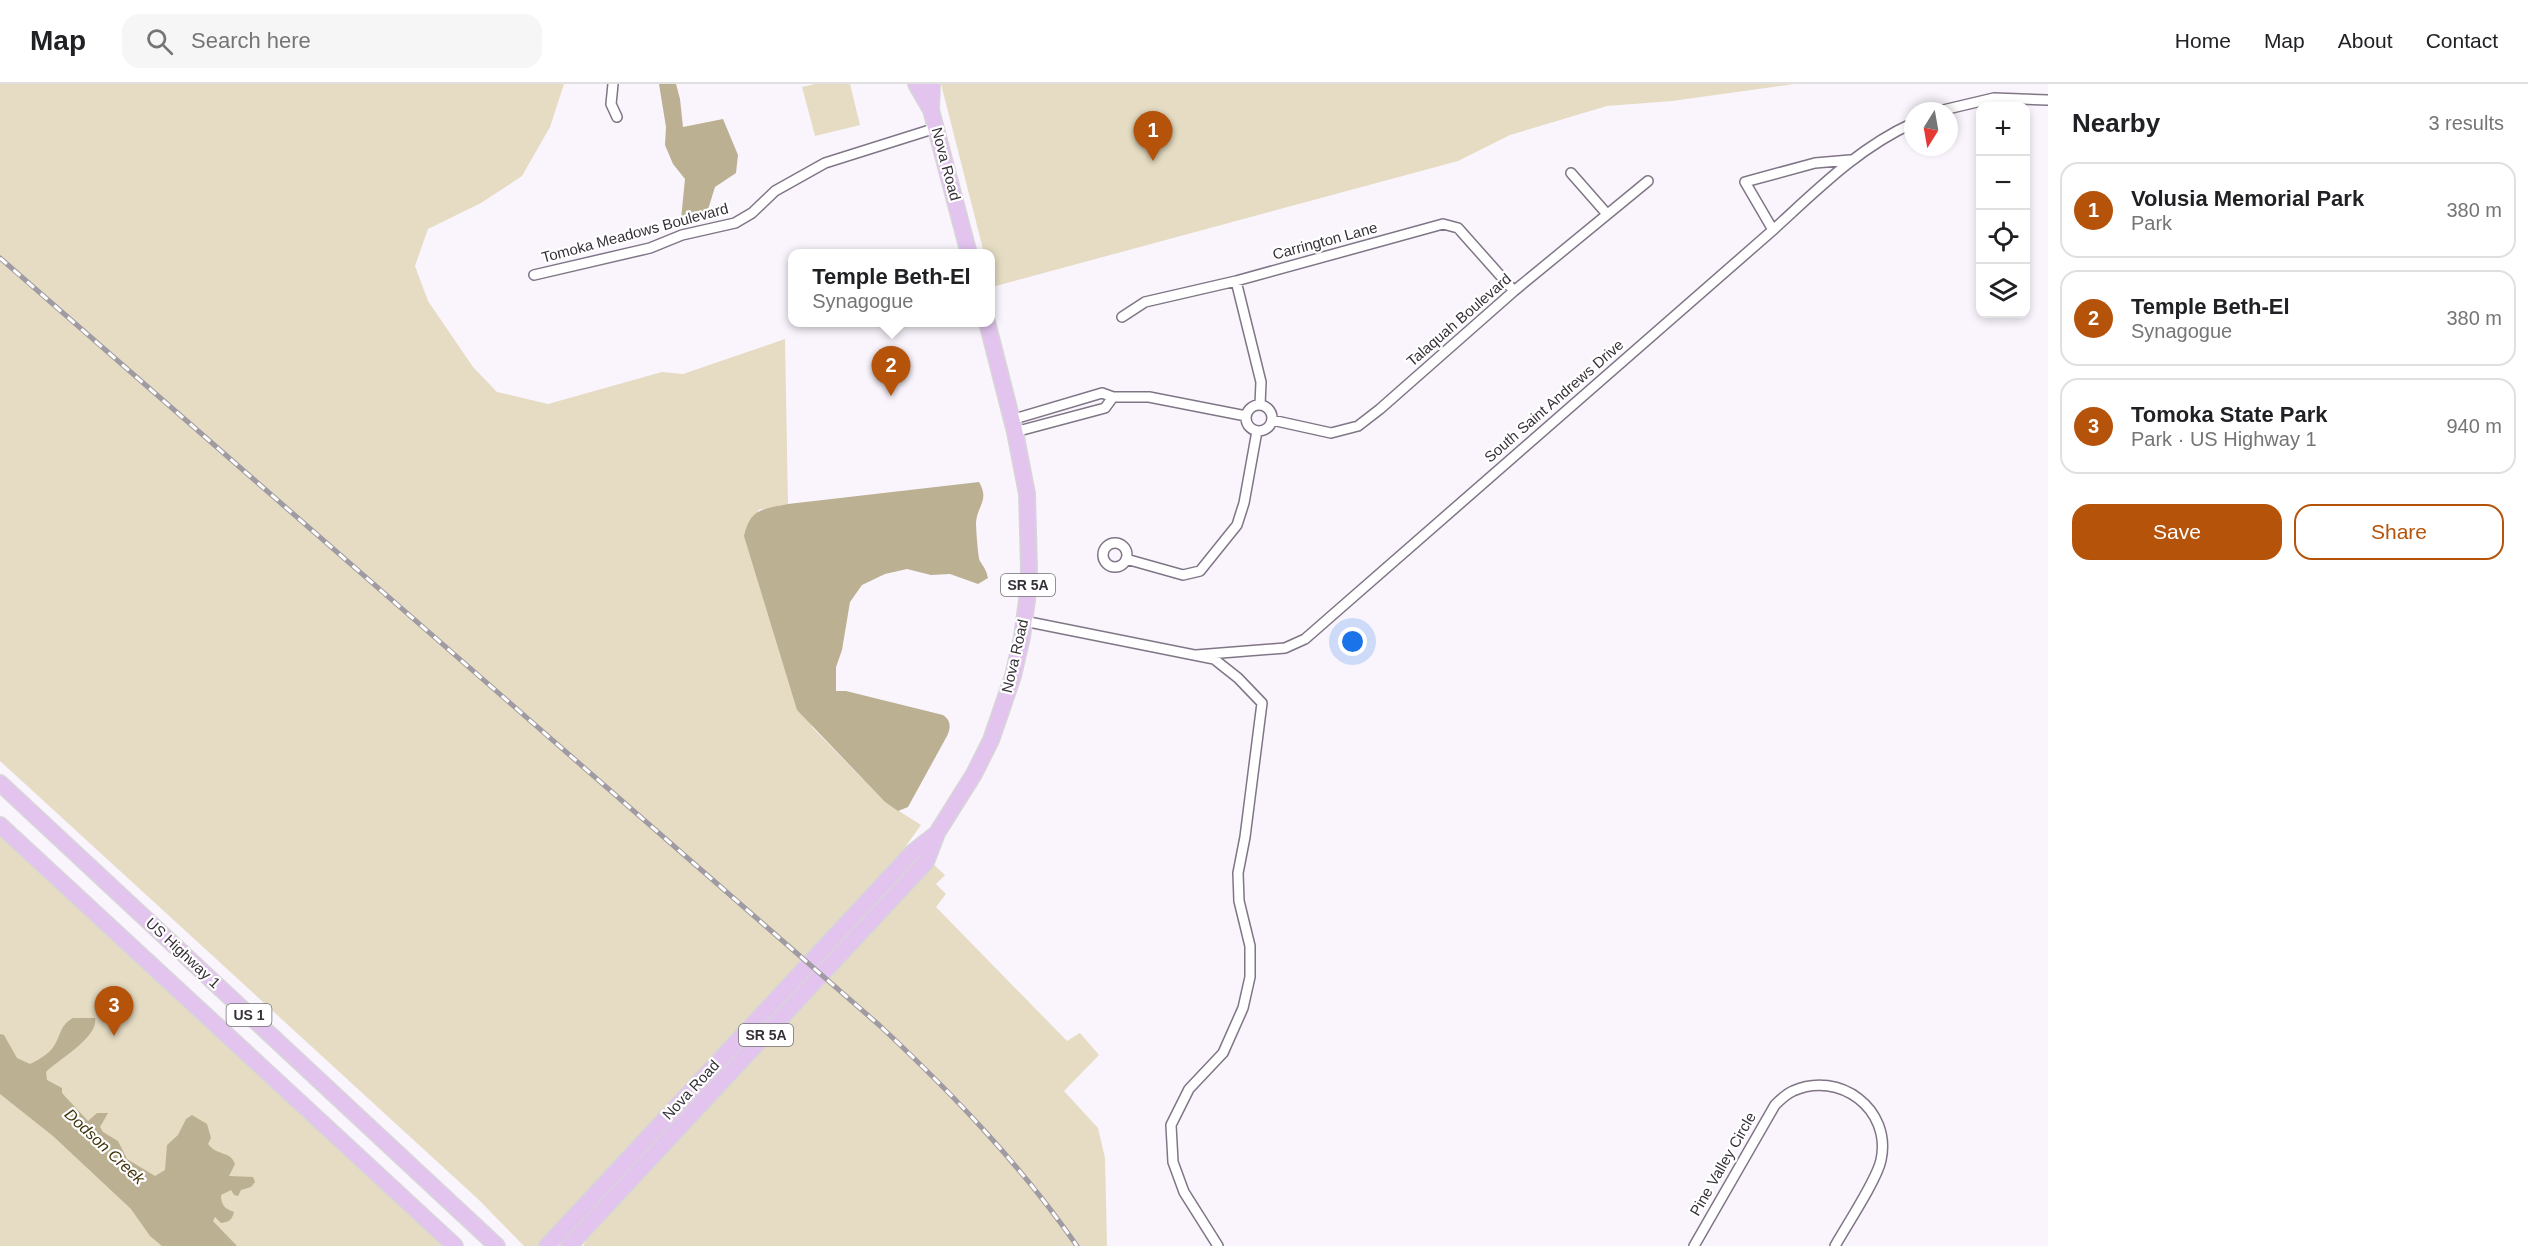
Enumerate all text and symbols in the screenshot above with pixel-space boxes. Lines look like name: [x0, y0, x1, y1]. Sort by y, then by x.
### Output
search box: [122, 14, 542, 68]
text: Map: [30, 25, 86, 56]
icon: search: [143, 25, 176, 58]
text: Search here: [191, 28, 311, 53]
text: Home: [2175, 29, 2231, 52]
text: Map: [2264, 29, 2305, 52]
text: About: [2338, 29, 2393, 52]
text: Contact: [2426, 29, 2498, 52]
north arrow: [1904, 102, 1958, 156]
map controls: [1976, 102, 2030, 318]
button: +: [1976, 102, 2030, 156]
text: Nearby: [2072, 108, 2160, 138]
pin: 1: [1134, 112, 1172, 161]
text: 3 results: [2428, 112, 2504, 134]
street label: Nova Road: [929, 125, 964, 202]
button: −: [1976, 156, 2030, 210]
text: Volusia Memorial Park: [2131, 186, 2364, 211]
street label: Tomoka Meadows Boulevard: [540, 199, 730, 266]
text: 1: [2088, 199, 2099, 221]
text: 380 m: [2446, 199, 2502, 221]
button: locate: [1976, 210, 2030, 264]
text: Park: [2131, 212, 2172, 234]
street label: Carrington Lane: [1271, 218, 1379, 263]
popup: [788, 249, 995, 327]
text: Temple Beth-El: [812, 264, 971, 289]
button: layers: [1976, 264, 2030, 318]
street label: Talaquah Boulevard: [1403, 270, 1514, 370]
text: Synagogue: [812, 290, 913, 312]
text: Temple Beth-El: [2131, 294, 2290, 319]
text: 2: [2088, 307, 2099, 329]
text: 380 m: [2446, 307, 2502, 329]
text: Synagogue: [2131, 320, 2232, 342]
street label: South Saint Andrews Drive: [1481, 336, 1627, 466]
pin: 2: [872, 346, 910, 396]
text: Tomoka State Park: [2131, 402, 2327, 427]
text: 3: [2088, 415, 2099, 437]
text: 940 m: [2446, 415, 2502, 437]
text: Park · US Highway 1: [2131, 428, 2317, 450]
button: Save: [2072, 504, 2282, 560]
button: Share: [2294, 504, 2504, 560]
road number: SR 5A: [1001, 574, 1055, 596]
street label: Nova Road: [998, 617, 1031, 694]
your location: [1338, 627, 1367, 656]
street label: US Highway 1: [143, 914, 224, 991]
pin: 3: [94, 986, 134, 1036]
road number: US 1: [226, 1004, 272, 1026]
road number: SR 5A: [739, 1024, 793, 1046]
street label: Nova Road: [659, 1056, 722, 1123]
water label: Dodson Creek: [61, 1105, 149, 1188]
street label: Pine Valley Circle: [1686, 1109, 1759, 1218]

